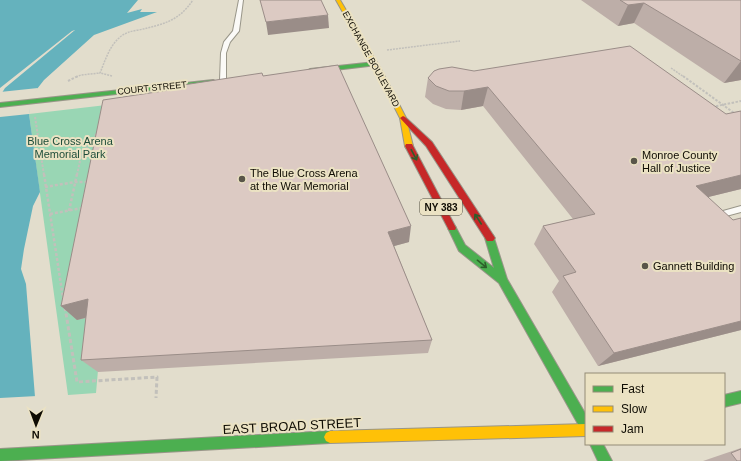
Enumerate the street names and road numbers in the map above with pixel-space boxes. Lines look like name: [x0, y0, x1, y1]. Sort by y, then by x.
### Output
street label: EXCHANGE BOULEVARD: [340, 9, 402, 109]
street label: COURT STREET: [117, 79, 188, 97]
road number: NY 383: [420, 199, 462, 215]
street label: EAST BROAD STREET: [222, 415, 362, 437]

